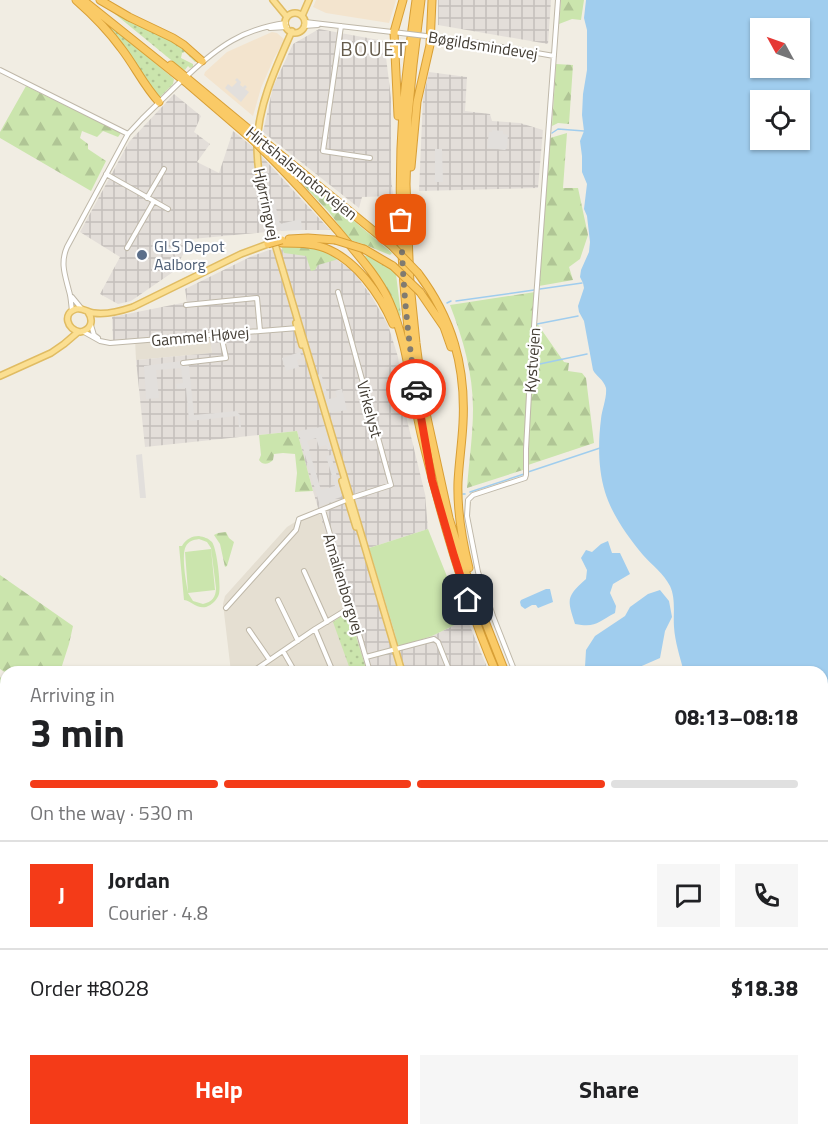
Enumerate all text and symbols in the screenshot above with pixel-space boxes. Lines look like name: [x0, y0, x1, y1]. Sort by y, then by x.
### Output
north arrow: [750, 18, 810, 78]
map controls: [750, 18, 810, 150]
street label: Bøgildsmindevej: [426, 24, 540, 66]
district label: BOUET: [340, 33, 408, 64]
button: locate: [750, 90, 810, 150]
street label: Hirtshalsmotorvejen: [241, 120, 363, 226]
street label: Hjørringvej: [248, 166, 286, 242]
pin: [375, 194, 426, 245]
icon: bag: [384, 203, 417, 236]
place label: GLS Depot Aalborg: [154, 234, 225, 276]
marker: GLS Depot Aalborg: [135, 248, 149, 262]
street label: Gammel Høvej: [150, 320, 250, 352]
street label: Kystvejen: [518, 327, 546, 393]
courier: [386, 359, 446, 419]
icon: car: [400, 373, 433, 406]
street label: Virkelyst: [351, 378, 389, 441]
street label: Amalienborgvej: [317, 531, 371, 637]
pin: [442, 574, 493, 625]
icon: home: [451, 583, 484, 616]
text: Arriving in: [30, 679, 115, 710]
text: 08:13–08:18: [675, 700, 798, 734]
text: 3 min: [30, 703, 125, 762]
text: On the way · 530 m: [30, 797, 193, 828]
text: Jordan: [108, 863, 170, 897]
button: chat: [657, 864, 720, 927]
button: phone: [735, 864, 798, 927]
text: J: [58, 878, 65, 912]
text: Courier · 4.8: [108, 897, 208, 928]
text: Order #8028: [30, 971, 149, 1005]
text: $18.38: [731, 971, 798, 1005]
button: Help: [30, 1055, 408, 1124]
button: Share: [420, 1055, 798, 1124]

